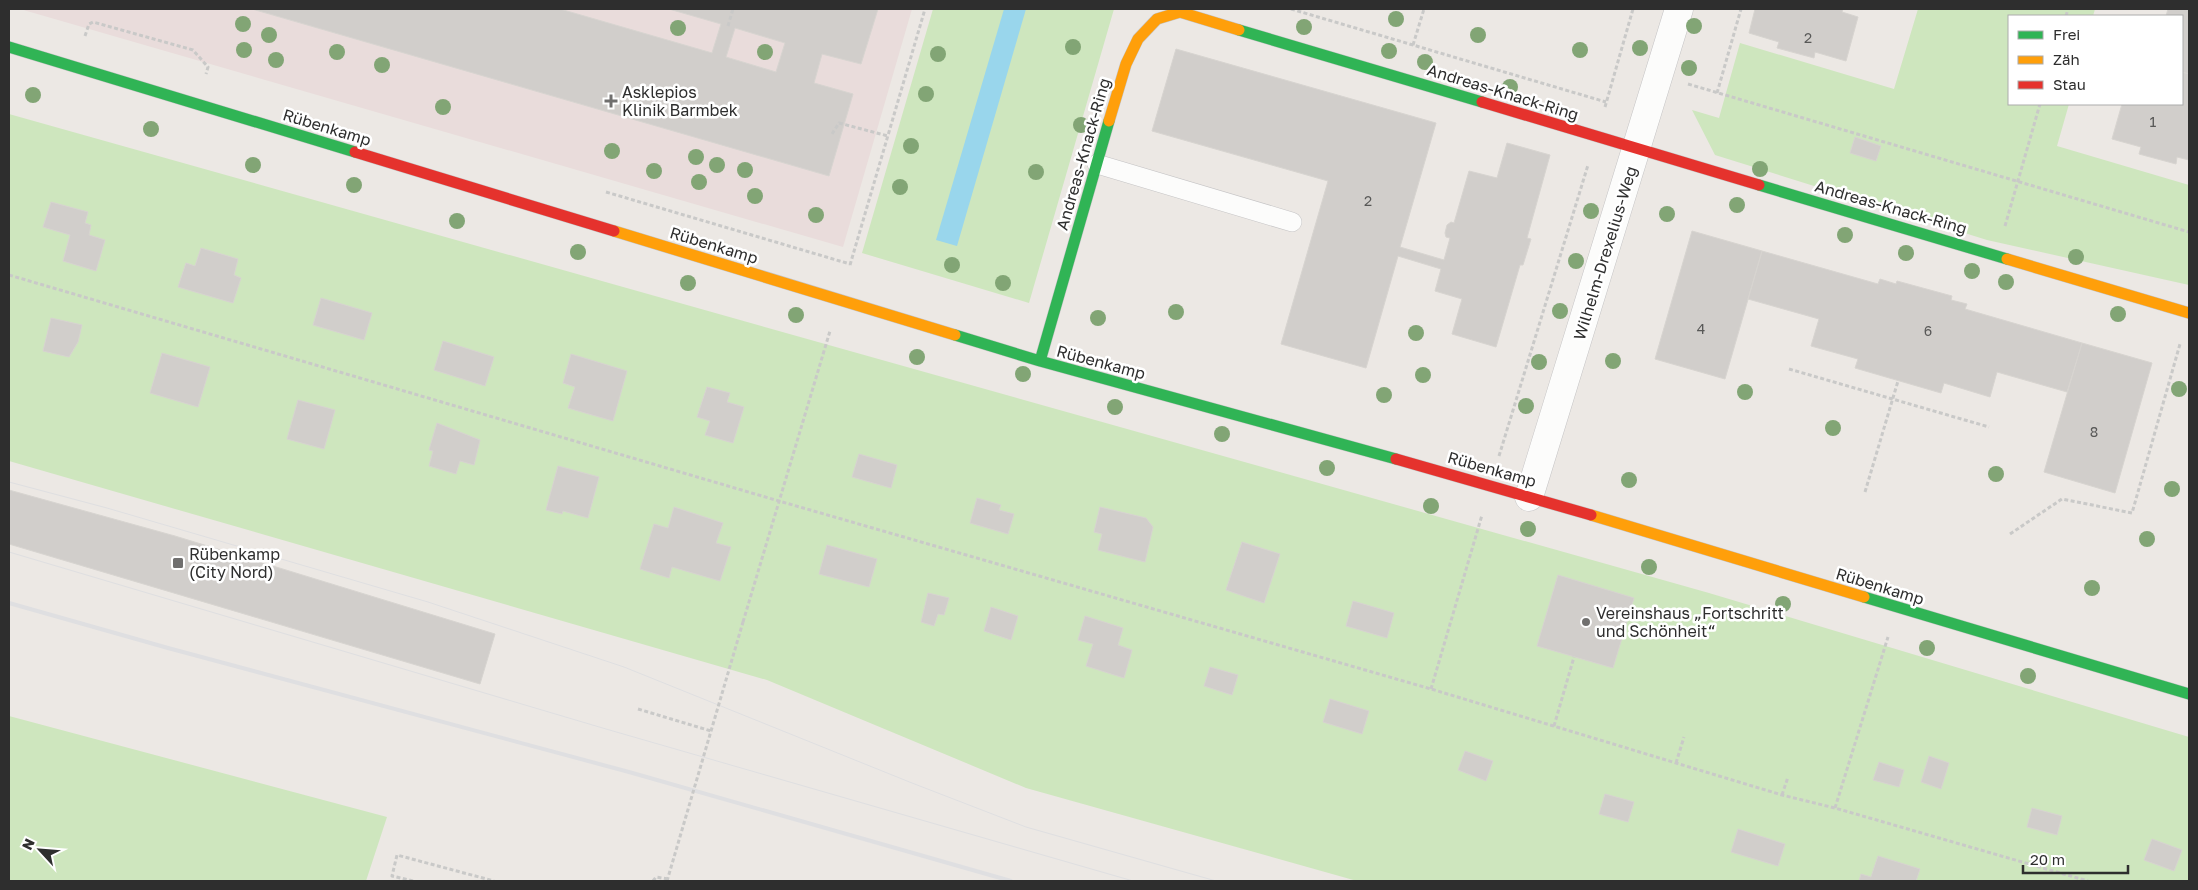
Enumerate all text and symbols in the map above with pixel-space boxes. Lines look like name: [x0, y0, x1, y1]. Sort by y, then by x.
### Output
legend: [2008, 15, 2183, 105]
text: Frei: [2053, 25, 2080, 43]
house number: 2: [1804, 29, 1812, 46]
text: Zäh: [2053, 50, 2080, 68]
street label: Andreas-Knack-Ring: [1425, 59, 1581, 125]
text: Stau: [2053, 75, 2086, 93]
street label: Andreas-Knack-Ring: [1052, 76, 1114, 232]
place label: Asklepios Klinik Barmbek: [622, 82, 738, 120]
marker: Asklepios Klinik Barmbek: [604, 94, 618, 108]
street label: Rübenkamp: [281, 104, 374, 150]
house number: 1: [2150, 113, 2157, 130]
street label: Wilhelm-Drexelius-Weg: [1569, 164, 1641, 342]
street label: Andreas-Knack-Ring: [1813, 176, 1969, 238]
house number: 2: [1364, 192, 1372, 209]
street label: Rübenkamp: [668, 222, 761, 268]
house number: 4: [1697, 320, 1705, 337]
house number: 6: [1924, 322, 1932, 339]
street label: Rübenkamp: [1054, 341, 1148, 383]
house number: 8: [2090, 423, 2098, 440]
street label: Rübenkamp: [1445, 447, 1539, 491]
place label: Rübenkamp (City Nord): [189, 544, 280, 582]
marker: Rübenkamp (City Nord): [171, 556, 185, 570]
street label: Rübenkamp: [1834, 563, 1927, 609]
place label: Vereinshaus „Fortschritt und Schönheit“: [1596, 603, 1784, 641]
marker: Vereinshaus „Fortschritt und Schönheit“: [1580, 616, 1592, 628]
north arrow: [15, 825, 65, 875]
text: N: [18, 836, 38, 853]
scale bar: [2023, 842, 2128, 874]
text: 20 m: [2030, 850, 2065, 868]

